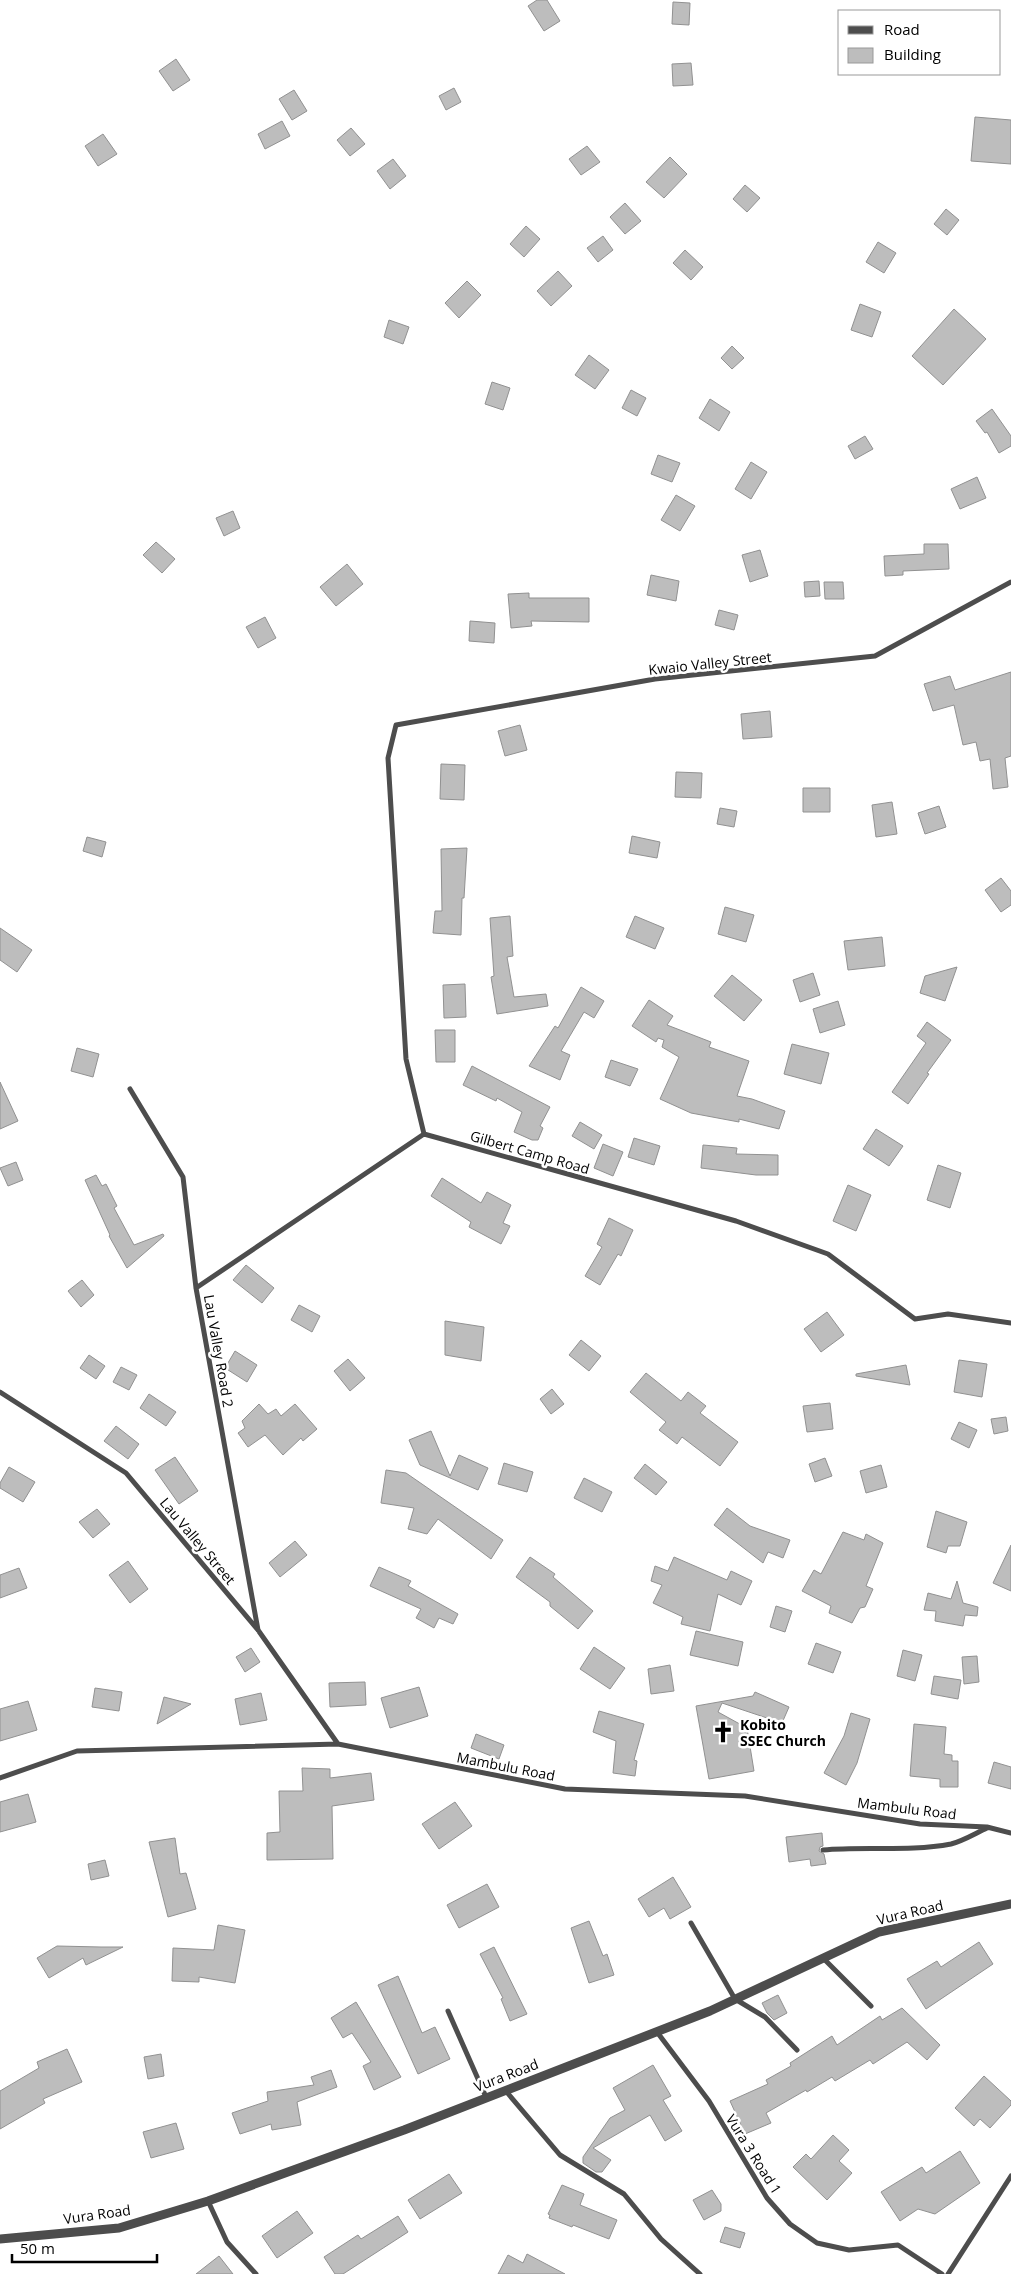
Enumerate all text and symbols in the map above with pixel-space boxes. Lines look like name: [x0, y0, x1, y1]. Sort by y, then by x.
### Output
legend: [838, 10, 1001, 75]
text: Road: [884, 19, 920, 39]
text: Building: [884, 44, 941, 64]
street label: Kwaio Valley Street: [648, 647, 772, 679]
street label: Gilbert Camp Road: [468, 1126, 592, 1178]
street label: Lau Valley Road 2: [200, 1293, 238, 1409]
street label: Lau Valley Street: [156, 1493, 240, 1589]
place label: Kobito SSEC Church: [740, 1715, 826, 1750]
church icon: Kobito SSEC Church: [710, 1719, 736, 1745]
street label: Mambulu Road: [455, 1747, 557, 1785]
street label: Mambulu Road: [856, 1792, 958, 1824]
street label: Vura Road: [875, 1895, 945, 1929]
street label: Vura Road: [471, 2054, 541, 2096]
street label: Vura 3 Road 1: [722, 2110, 786, 2198]
street label: Vura Road: [62, 2200, 132, 2228]
scale bar: [12, 2232, 158, 2264]
text: 50 m: [20, 2238, 55, 2258]

